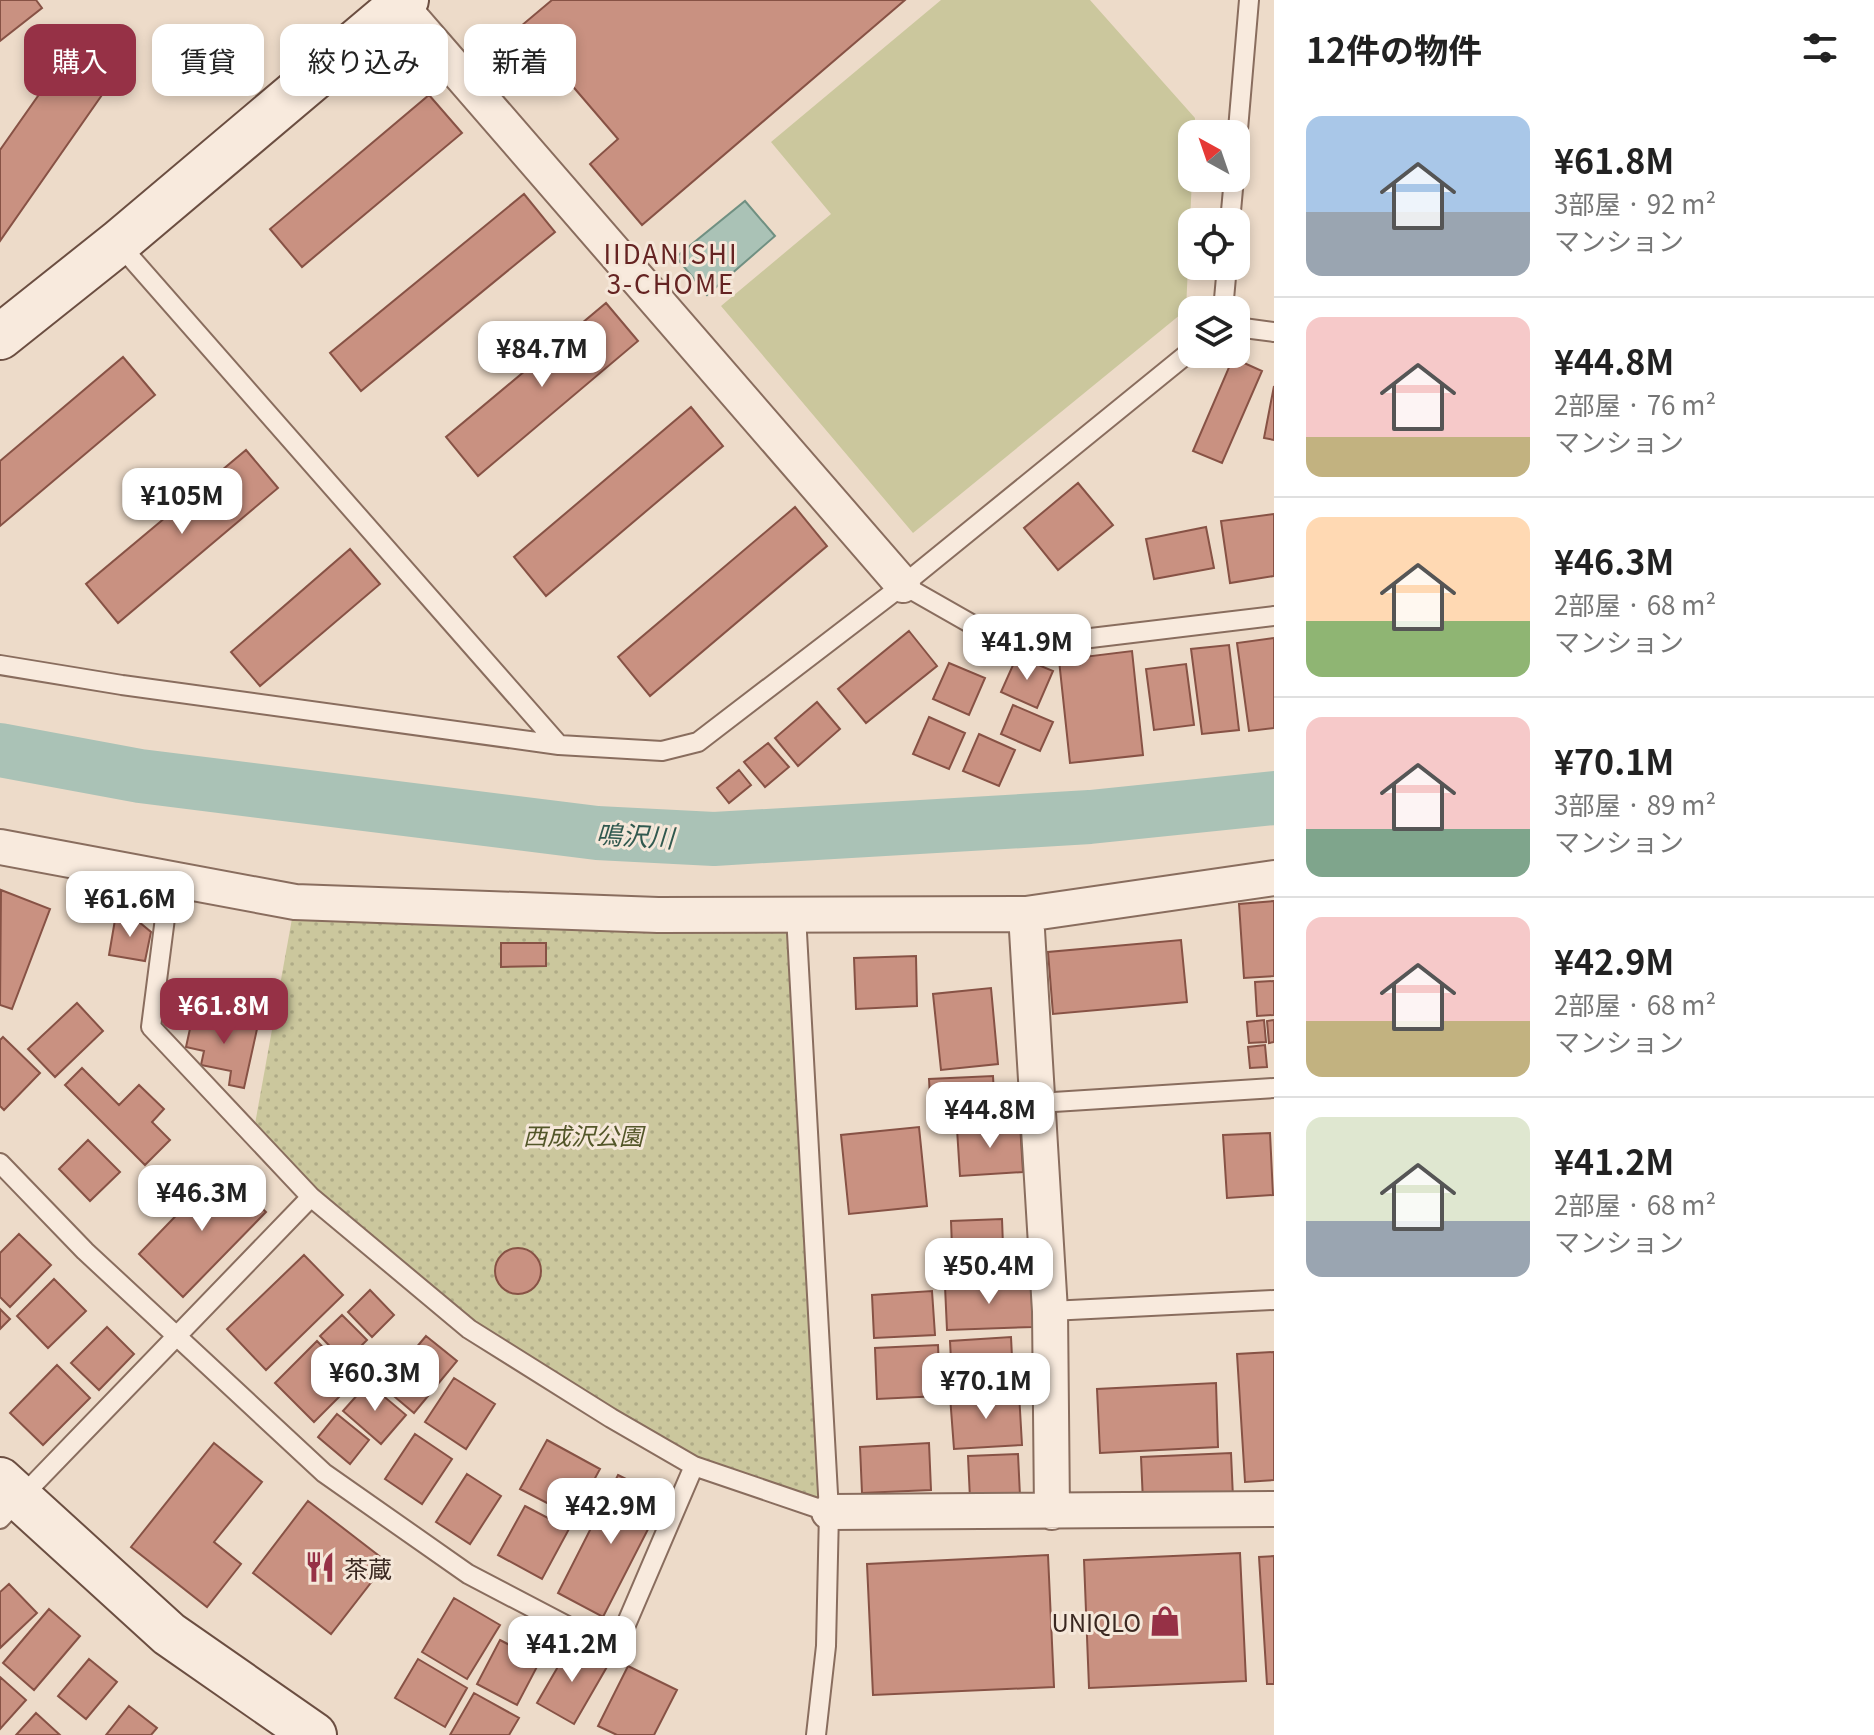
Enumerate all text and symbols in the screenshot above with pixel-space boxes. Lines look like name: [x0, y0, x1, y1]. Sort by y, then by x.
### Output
chip: 購入: [24, 24, 136, 96]
chip: 賃貸: [152, 24, 264, 96]
chip: 絞り込み: [280, 24, 448, 96]
chip: 新着: [464, 24, 576, 96]
text: 12件の物件: [1306, 24, 1482, 73]
icon: filters: [1798, 26, 1842, 70]
north arrow: [1178, 120, 1250, 192]
map controls: [1178, 120, 1250, 368]
text: ¥61.8M: [1554, 135, 1674, 184]
icon: home: [1370, 148, 1466, 244]
text: 3部屋 · 92 m²: [1554, 184, 1716, 221]
button: locate: [1178, 208, 1250, 280]
text: マンション: [1554, 221, 1684, 258]
district label: IIDANISHI 3-CHOME: [603, 234, 739, 301]
button: layers: [1178, 296, 1250, 368]
pin: ¥84.7M: [477, 321, 607, 389]
text: ¥84.7M: [496, 328, 588, 365]
text: ¥44.8M: [1554, 336, 1674, 385]
icon: home: [1370, 349, 1466, 445]
text: 2部屋 · 76 m²: [1554, 385, 1716, 422]
text: マンション: [1554, 422, 1684, 459]
pin: ¥105M: [126, 468, 238, 536]
text: ¥105M: [140, 475, 224, 512]
text: ¥46.3M: [1554, 536, 1674, 585]
icon: home: [1370, 549, 1466, 645]
text: 2部屋 · 68 m²: [1554, 585, 1716, 622]
pin: ¥41.9M: [962, 614, 1092, 682]
text: ¥41.9M: [981, 621, 1073, 658]
text: マンション: [1554, 622, 1684, 659]
text: ¥70.1M: [1554, 736, 1674, 785]
icon: home: [1370, 749, 1466, 845]
text: 3部屋 · 89 m²: [1554, 785, 1716, 822]
water label: 鳴沢川: [595, 813, 678, 855]
text: マンション: [1554, 822, 1684, 859]
pin: ¥61.6M: [65, 871, 195, 939]
text: ¥61.6M: [84, 878, 176, 915]
text: ¥42.9M: [1554, 936, 1674, 985]
icon: home: [1370, 949, 1466, 1045]
pin: ¥61.8M: [159, 978, 289, 1046]
text: ¥61.8M: [178, 985, 270, 1022]
text: 2部屋 · 68 m²: [1554, 985, 1716, 1022]
text: マンション: [1554, 1022, 1684, 1059]
pin: ¥44.8M: [925, 1082, 1055, 1150]
text: ¥44.8M: [944, 1089, 1036, 1126]
park label: 西成沢公園: [523, 1117, 646, 1152]
text: ¥41.2M: [1554, 1136, 1674, 1185]
icon: home: [1370, 1149, 1466, 1245]
pin: ¥46.3M: [137, 1165, 267, 1233]
text: ¥46.3M: [156, 1172, 248, 1209]
text: 2部屋 · 68 m²: [1554, 1185, 1716, 1222]
text: マンション: [1554, 1222, 1684, 1259]
pin: ¥50.4M: [924, 1238, 1054, 1306]
text: ¥50.4M: [943, 1245, 1035, 1282]
pin: ¥60.3M: [310, 1345, 440, 1413]
text: ¥60.3M: [329, 1352, 421, 1389]
pin: ¥70.1M: [921, 1353, 1051, 1421]
text: ¥70.1M: [940, 1360, 1032, 1397]
pin: ¥42.9M: [546, 1478, 676, 1546]
text: ¥42.9M: [565, 1485, 657, 1522]
restaurant icon: 茶蔵: [303, 1550, 337, 1584]
place label: 茶蔵: [344, 1550, 392, 1585]
place label: UNIQLO: [1051, 1604, 1141, 1639]
shop icon: UNIQLO: [1148, 1604, 1182, 1638]
pin: ¥41.2M: [507, 1616, 637, 1684]
text: ¥41.2M: [526, 1623, 618, 1660]

